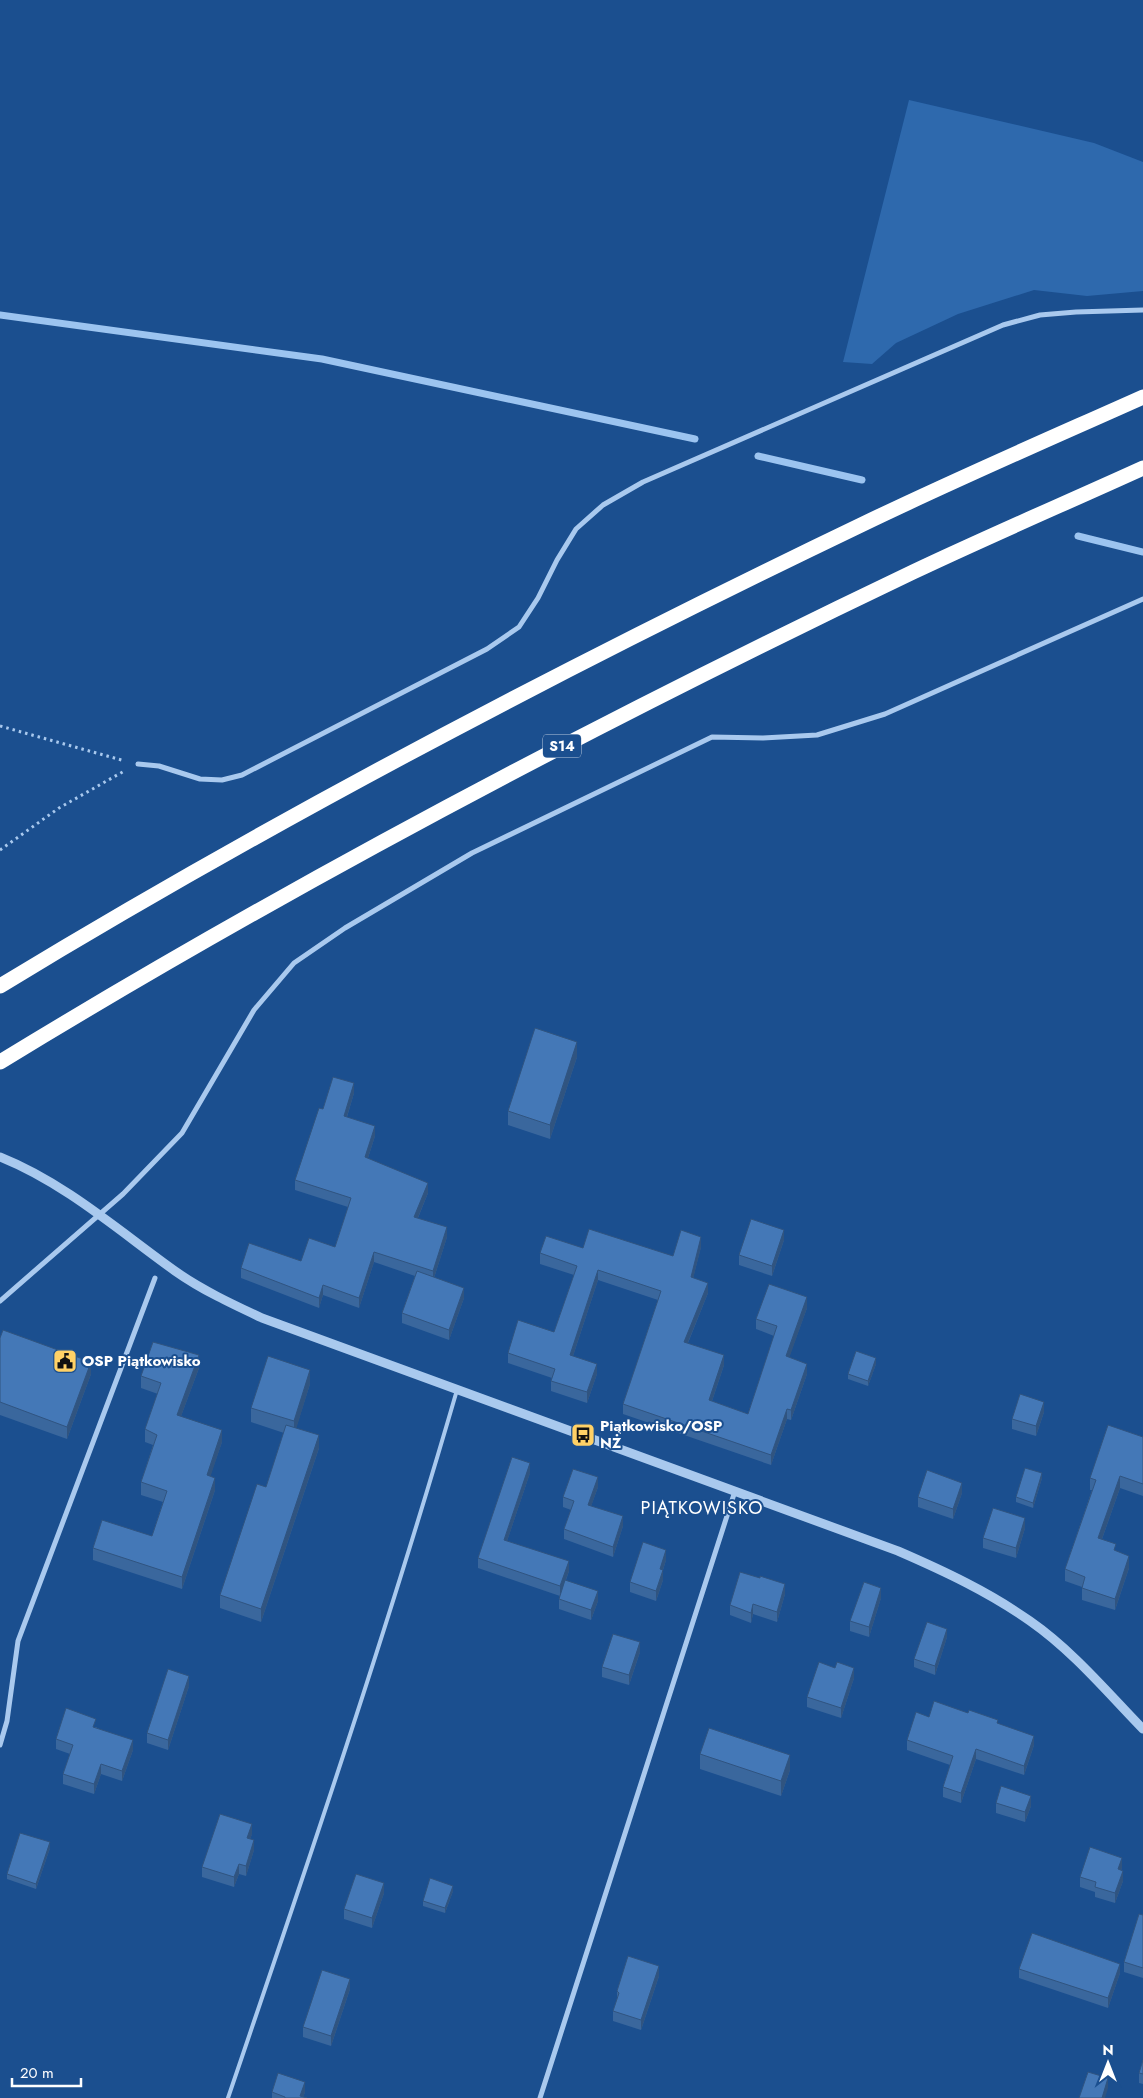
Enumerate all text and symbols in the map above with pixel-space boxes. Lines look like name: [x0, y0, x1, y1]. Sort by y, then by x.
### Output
road number: S14: [543, 734, 581, 758]
public building icon: OSP Piątkowisko: [52, 1348, 78, 1374]
place label: OSP Piątkowisko: [82, 1350, 201, 1372]
place label: Piątkowisko/OSP NŻ: [600, 1415, 722, 1454]
bus stop icon: Piątkowisko/OSP NŻ: [570, 1422, 596, 1448]
district label: PIĄTKOWISKO: [641, 1495, 763, 1521]
north arrow: [1083, 2038, 1133, 2088]
text: N: [1102, 2040, 1114, 2060]
scale bar: [12, 2056, 81, 2088]
text: 20 m: [20, 2062, 54, 2084]

